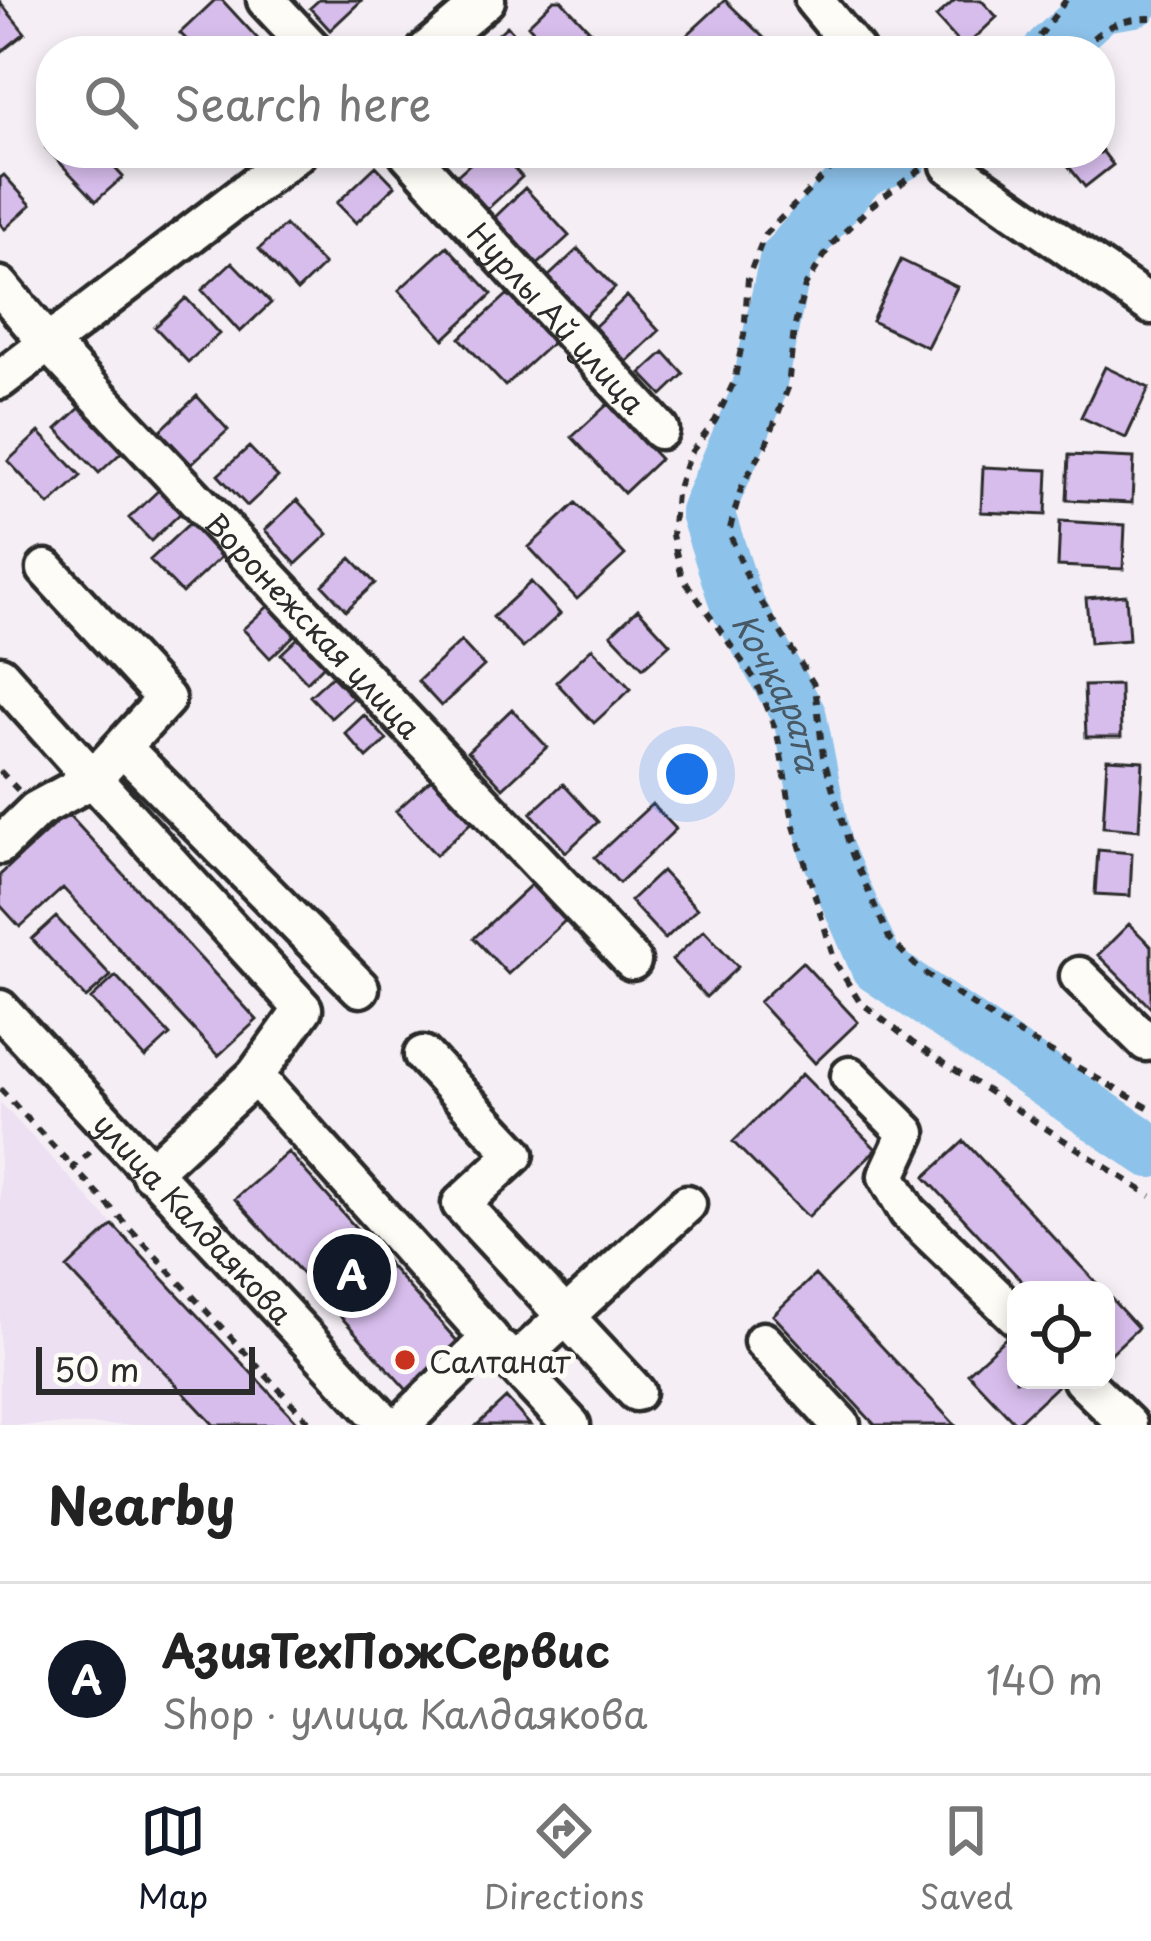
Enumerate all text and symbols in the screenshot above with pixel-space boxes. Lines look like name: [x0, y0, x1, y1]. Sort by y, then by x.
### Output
search box: [36, 36, 1115, 168]
text: Search here: [174, 68, 431, 136]
icon: search: [78, 69, 144, 135]
street label: Нурлы Ай улица: [458, 211, 657, 423]
street label: Воронежская улица: [196, 501, 433, 748]
water label: Кочкарата: [721, 603, 835, 777]
your location: [657, 744, 717, 804]
street label: улица Калдаякова: [84, 1102, 305, 1334]
pin: A: [313, 1228, 391, 1318]
map controls: [1007, 1281, 1115, 1389]
button: locate: [1007, 1281, 1115, 1389]
place label: Салтанат: [429, 1338, 571, 1383]
scale bar: [36, 1341, 255, 1394]
text: 50 m: [54, 1343, 140, 1393]
marker: Салтанат: [392, 1347, 418, 1373]
text: Nearby: [48, 1465, 235, 1542]
text: АзияТехПожСервис: [162, 1615, 610, 1683]
text: A: [72, 1649, 102, 1708]
text: 140 m: [986, 1649, 1103, 1708]
text: Shop · улица Калдаякова: [162, 1683, 648, 1742]
tab: Map: [138, 1798, 208, 1920]
tab: Directions: [484, 1798, 644, 1920]
tab: Saved: [920, 1798, 1013, 1920]

